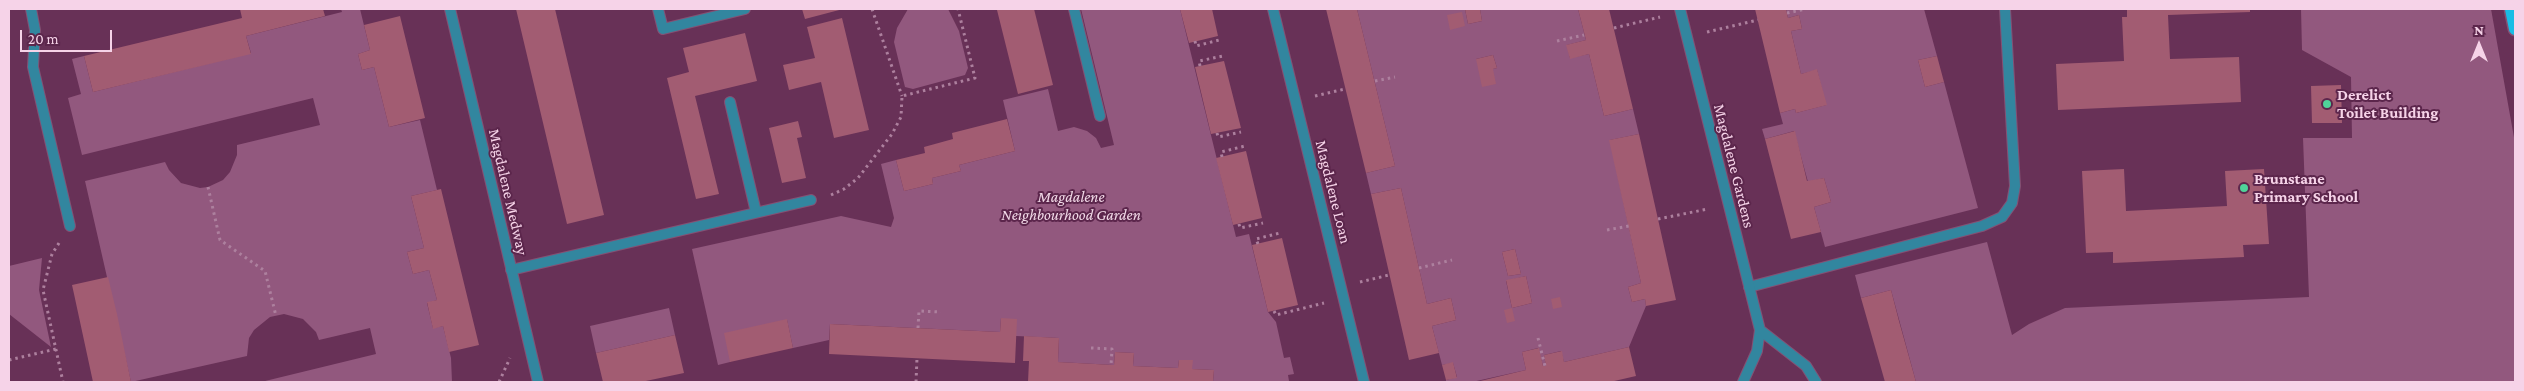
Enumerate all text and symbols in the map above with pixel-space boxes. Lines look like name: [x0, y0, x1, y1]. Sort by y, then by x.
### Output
scale bar: [22, 20, 115, 52]
north arrow: [2454, 20, 2504, 70]
text: N: [2474, 22, 2484, 38]
text: 20 m: [28, 31, 59, 47]
place label: Derelict Toilet Building: [2337, 85, 2438, 123]
marker: Derelict Toilet Building: [2321, 98, 2333, 110]
street label: Magdalene Gardens: [1709, 102, 1759, 230]
street label: Magdalene Medway: [484, 127, 532, 257]
street label: Magdalene Loan: [1311, 138, 1355, 246]
place label: Brunstane Primary School: [2254, 169, 2358, 207]
marker: Brunstane Primary School: [2238, 182, 2250, 194]
park label: Magdalene Neighbourhood Garden: [1001, 187, 1141, 225]

